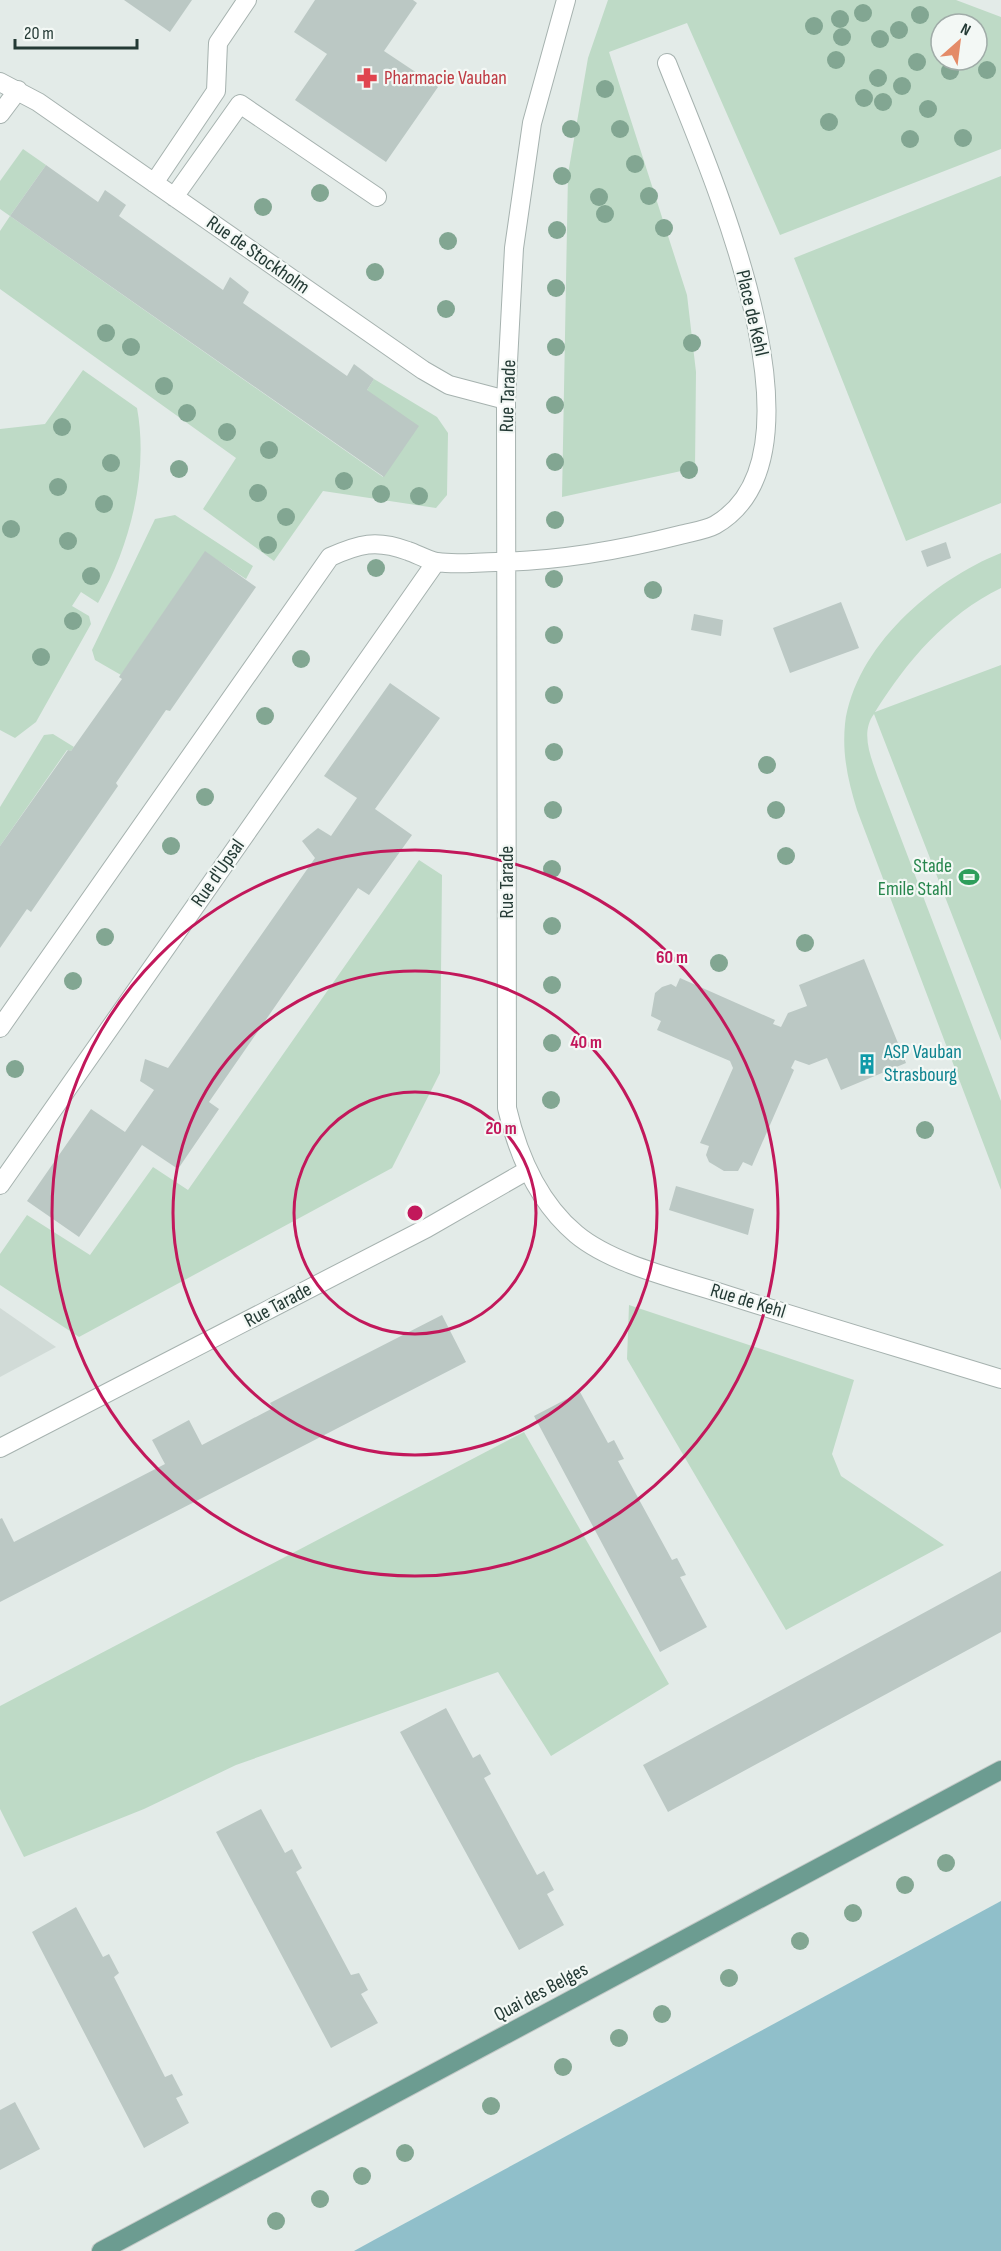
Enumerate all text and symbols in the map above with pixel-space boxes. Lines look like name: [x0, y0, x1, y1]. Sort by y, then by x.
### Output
scale bar: [15, 12, 136, 50]
north arrow: [929, 12, 989, 72]
text: N: [957, 20, 974, 40]
text: 20 m: [24, 23, 54, 44]
pharmacy icon: Pharmacie Vauban: [355, 66, 379, 90]
place label: Pharmacie Vauban: [384, 66, 507, 90]
street label: Rue de Stockholm: [202, 211, 314, 299]
street label: Place de Kehl: [730, 268, 774, 358]
street label: Rue Tarade: [495, 359, 521, 433]
street label: Rue d'Upsal: [186, 835, 250, 911]
street label: Rue Tarade: [495, 846, 519, 918]
place label: Stade Emile Stahl: [878, 854, 952, 901]
sports icon: Stade Emile Stahl: [957, 865, 981, 889]
text: 60 m: [656, 947, 688, 968]
text: 40 m: [570, 1032, 602, 1053]
place label: ASP Vauban Strasbourg: [883, 1040, 962, 1087]
building icon: ASP Vauban Strasbourg: [855, 1052, 879, 1076]
text: 20 m: [485, 1118, 517, 1139]
centre of rings: [405, 1203, 425, 1223]
street label: Rue Tarade: [240, 1277, 316, 1333]
street label: Rue de Kehl: [707, 1278, 789, 1324]
street label: Quai des Belges: [490, 1957, 592, 2027]

